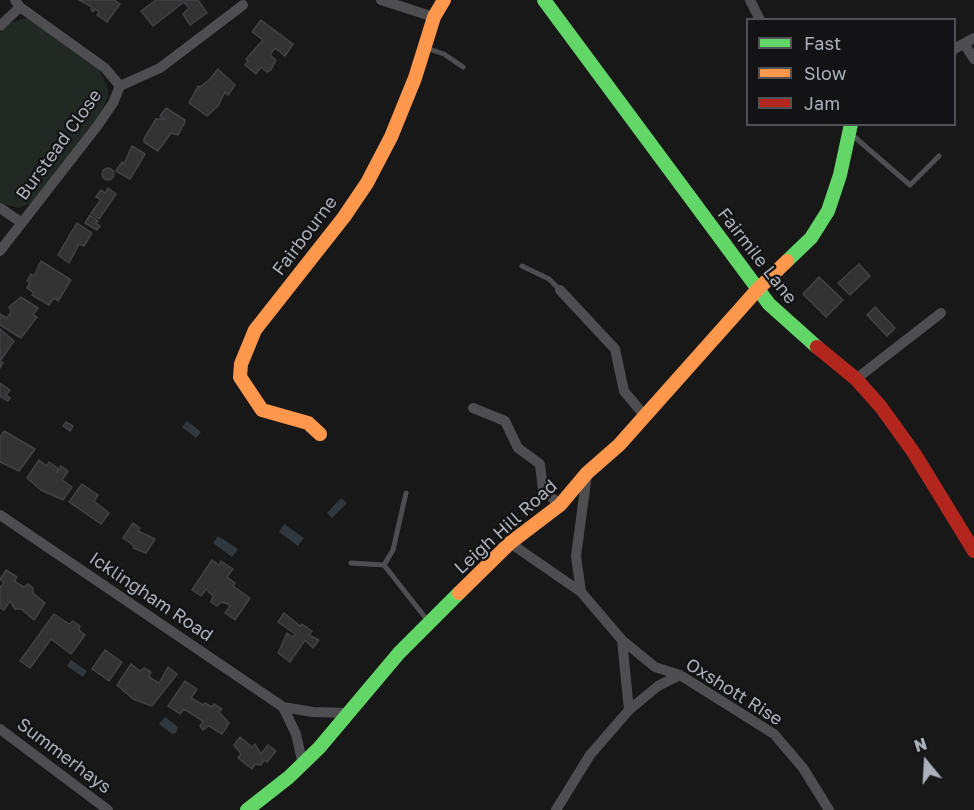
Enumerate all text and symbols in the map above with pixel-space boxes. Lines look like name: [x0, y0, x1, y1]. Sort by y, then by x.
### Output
legend: [746, 18, 956, 126]
text: Fast: [804, 32, 841, 54]
text: Slow: [804, 62, 846, 84]
street label: Burstead Close: [12, 85, 106, 205]
text: Jam: [804, 92, 840, 114]
street label: Fairbourne: [268, 192, 342, 280]
street label: Fairmile Lane: [713, 204, 801, 308]
street label: Leigh Hill Road: [450, 475, 562, 579]
street label: Icklingham Road: [85, 548, 217, 646]
street label: Oxshott Rise: [682, 654, 786, 730]
street label: Summerhays: [13, 714, 115, 798]
north arrow: [896, 732, 956, 792]
text: N: [912, 733, 929, 756]

